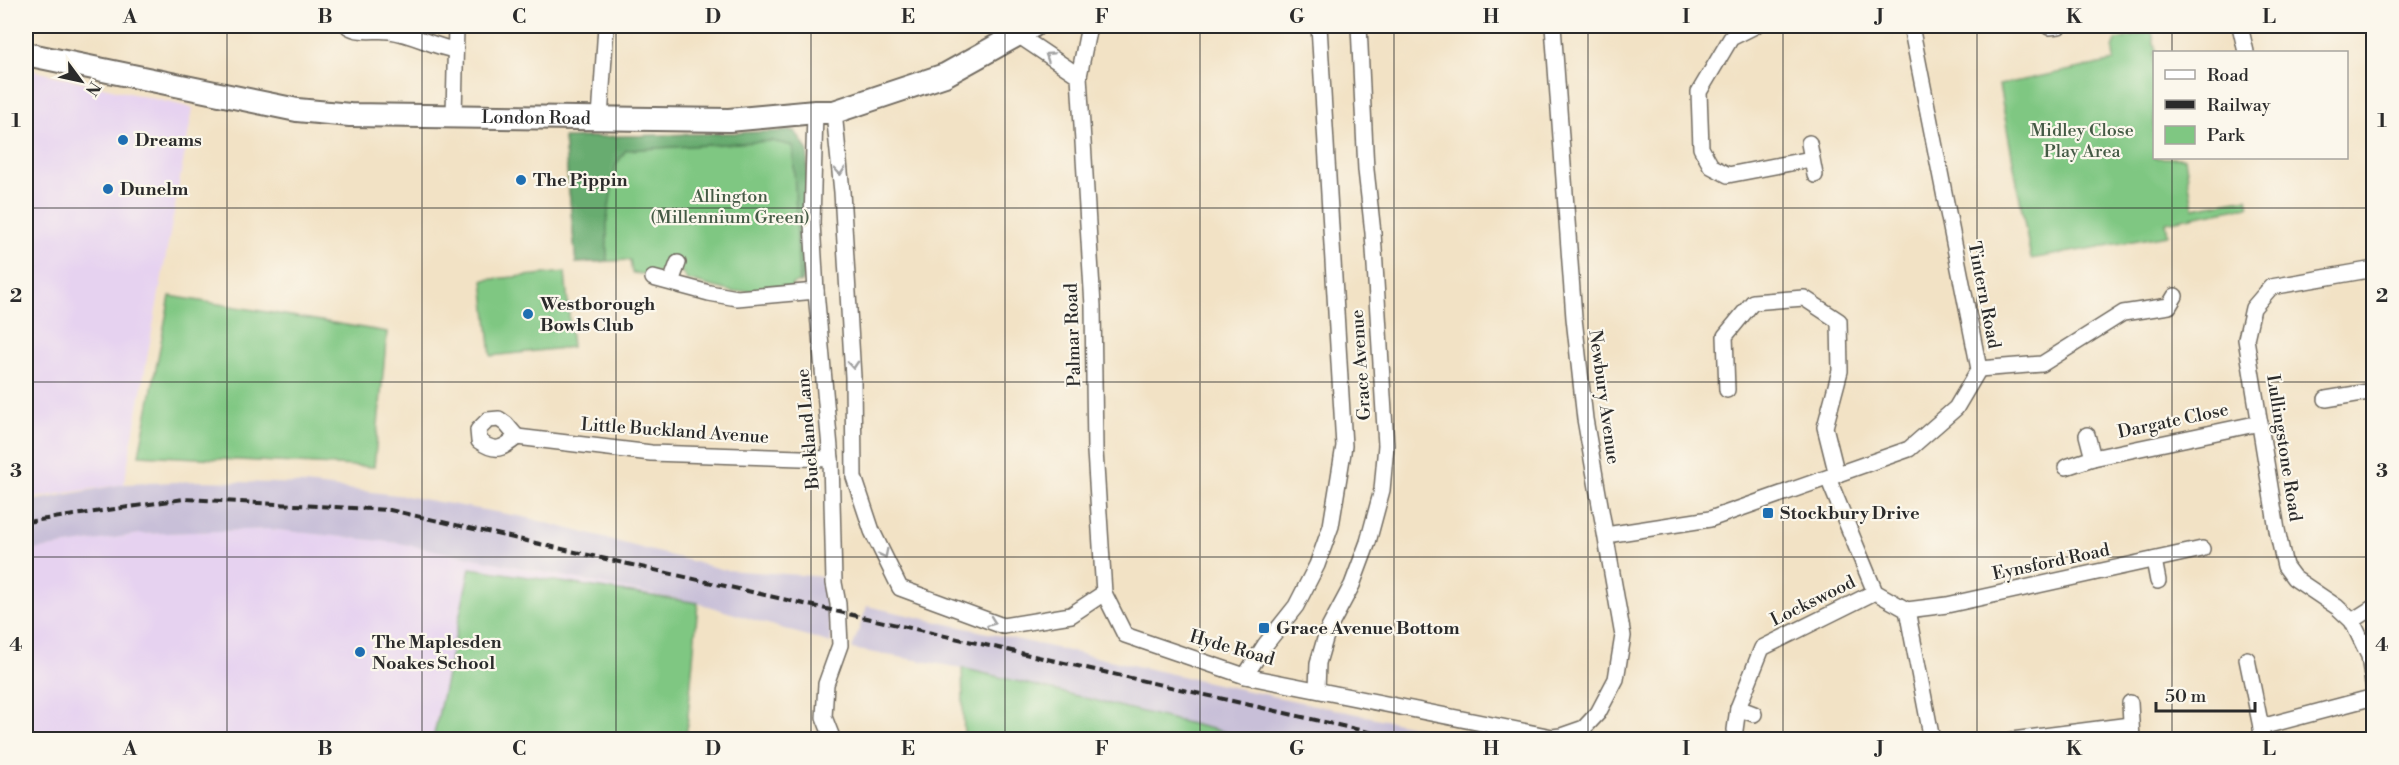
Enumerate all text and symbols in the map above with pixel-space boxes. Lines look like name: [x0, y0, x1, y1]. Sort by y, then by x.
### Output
text: A: [122, 5, 138, 30]
text: B: [317, 5, 333, 30]
text: C: [512, 5, 526, 30]
text: D: [705, 5, 721, 30]
text: E: [901, 5, 915, 30]
text: F: [1095, 5, 1109, 30]
text: G: [1289, 5, 1305, 30]
text: H: [1483, 5, 1500, 30]
text: I: [1682, 5, 1690, 30]
text: J: [1873, 5, 1884, 30]
text: K: [2066, 5, 2083, 30]
text: L: [2262, 5, 2276, 30]
north arrow: [51, 51, 111, 111]
legend: [2153, 51, 2348, 159]
one-way arrow: [1044, 52, 1055, 63]
text: Road: [2207, 64, 2250, 87]
text: N: [81, 78, 105, 100]
text: Railway: [2207, 94, 2271, 117]
street label: London Road: [481, 105, 592, 130]
text: 1: [11, 109, 21, 134]
text: 1: [2377, 109, 2387, 134]
park label: Midley Close Play Area: [2030, 119, 2134, 163]
text: Park: [2207, 124, 2246, 147]
place label: Dreams: [135, 129, 202, 152]
marker: Dreams: [116, 133, 130, 147]
one-way arrow: [833, 166, 846, 175]
place label: The Pippin: [533, 169, 627, 192]
marker: The Pippin: [514, 173, 528, 187]
place label: Dunelm: [120, 178, 189, 201]
marker: Dunelm: [101, 182, 115, 196]
park label: Allington (Millennium Green): [650, 185, 810, 229]
street label: Tintern Road: [1962, 239, 2006, 351]
street label: Palmar Road: [1060, 282, 1086, 387]
text: 2: [10, 284, 22, 309]
text: 2: [2376, 284, 2388, 309]
place label: Westborough Bowls Club: [539, 293, 655, 337]
marker: Westborough Bowls Club: [521, 307, 535, 321]
street label: Grace Avenue: [1346, 309, 1376, 421]
street label: Newbury Avenue: [1583, 328, 1625, 466]
one-way arrow: [846, 361, 859, 370]
street label: Buckland Lane: [791, 368, 825, 491]
street label: Lullingstone Road: [2261, 373, 2307, 524]
street label: Dargate Close: [2115, 398, 2231, 444]
street label: Little Buckland Avenue: [580, 413, 770, 449]
text: 3: [10, 459, 22, 484]
text: 3: [2376, 459, 2388, 484]
place label: Stockbury Drive: [1780, 502, 1920, 525]
marker: Stockbury Drive: [1761, 506, 1775, 520]
street label: Eynsford Road: [1990, 538, 2113, 586]
one-way arrow: [877, 548, 888, 559]
street label: Lockswood: [1767, 570, 1860, 632]
one-way arrow: [987, 615, 997, 628]
place label: Grace Avenue Bottom: [1276, 617, 1460, 640]
marker: Grace Avenue Bottom: [1257, 621, 1271, 635]
street label: Hyde Road: [1187, 625, 1278, 671]
place label: The Maplesden Noakes School: [372, 631, 502, 675]
text: 4: [9, 633, 23, 658]
text: 4: [2375, 633, 2389, 658]
marker: The Maplesden Noakes School: [353, 645, 367, 659]
scale bar: [2156, 675, 2255, 713]
text: 50 m: [2165, 685, 2207, 708]
text: A: [122, 737, 138, 762]
text: B: [317, 737, 333, 762]
text: C: [512, 737, 526, 762]
text: D: [705, 737, 721, 762]
text: E: [901, 737, 915, 762]
text: F: [1095, 737, 1109, 762]
text: G: [1289, 737, 1305, 762]
text: H: [1483, 737, 1500, 762]
text: I: [1682, 737, 1690, 762]
text: J: [1873, 737, 1884, 762]
text: K: [2066, 737, 2083, 762]
text: L: [2262, 737, 2276, 762]

